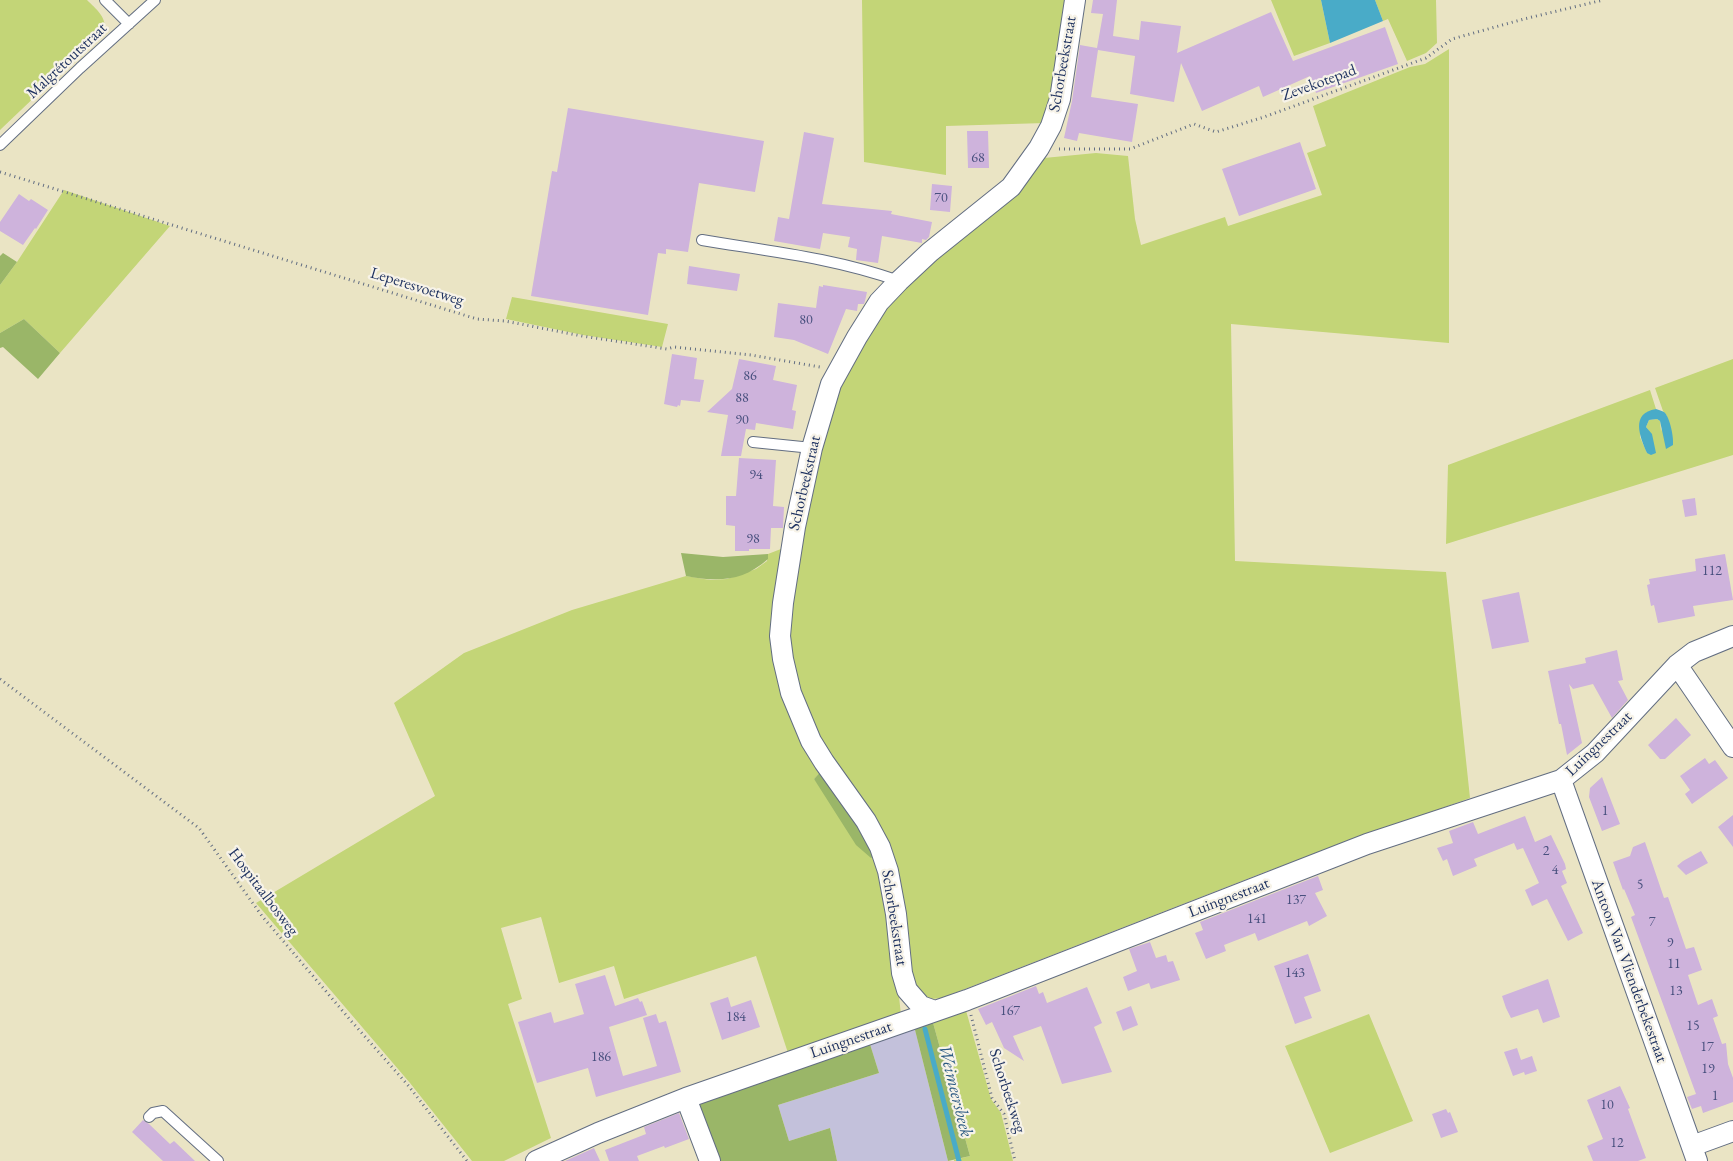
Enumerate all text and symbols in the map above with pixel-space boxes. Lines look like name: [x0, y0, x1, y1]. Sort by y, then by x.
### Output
street label: Schorbeekstraat: [1045, 15, 1081, 113]
street label: Malgrétoutstraat: [23, 19, 111, 103]
street label: Zevekotepad: [1279, 61, 1359, 105]
house number: 68: [971, 150, 985, 166]
house number: 70: [934, 190, 948, 206]
street label: Leperesvoetweg: [368, 264, 466, 310]
house number: 80: [799, 312, 813, 328]
house number: 86: [743, 368, 757, 384]
house number: 88: [735, 390, 749, 406]
house number: 90: [735, 412, 749, 428]
street label: Schorbeekstraat: [785, 434, 825, 532]
house number: 94: [749, 467, 763, 483]
house number: 98: [746, 531, 760, 547]
house number: 112: [1702, 563, 1722, 579]
street label: Luingnestraat: [1562, 708, 1636, 780]
house number: 1: [1602, 803, 1608, 819]
house number: 2: [1543, 843, 1549, 859]
street label: Hospitaalbosweg: [224, 844, 302, 940]
house number: 4: [1552, 862, 1558, 878]
street label: Schorbeekstraat: [877, 869, 911, 967]
street label: Luingnestraat: [1186, 874, 1272, 922]
street label: Antoon Van Vlienderbekestraat: [1587, 877, 1671, 1065]
house number: 5: [1637, 877, 1643, 893]
house number: 137: [1286, 892, 1306, 908]
house number: 141: [1247, 911, 1267, 927]
house number: 7: [1649, 914, 1655, 930]
house number: 9: [1667, 935, 1673, 951]
house number: 11: [1667, 956, 1681, 972]
house number: 143: [1285, 965, 1305, 981]
house number: 13: [1669, 983, 1683, 999]
house number: 167: [1000, 1003, 1020, 1019]
house number: 184: [726, 1009, 746, 1025]
street label: Luingnestraat: [808, 1017, 894, 1063]
house number: 15: [1686, 1018, 1700, 1034]
house number: 17: [1700, 1039, 1714, 1055]
water label: Weimeersbeek: [933, 1043, 977, 1139]
street label: Schorbeekweg: [984, 1047, 1030, 1135]
house number: 186: [591, 1049, 611, 1065]
house number: 19: [1701, 1061, 1715, 1077]
house number: 1: [1712, 1088, 1718, 1104]
house number: 10: [1600, 1097, 1614, 1113]
house number: 12: [1610, 1135, 1624, 1151]

